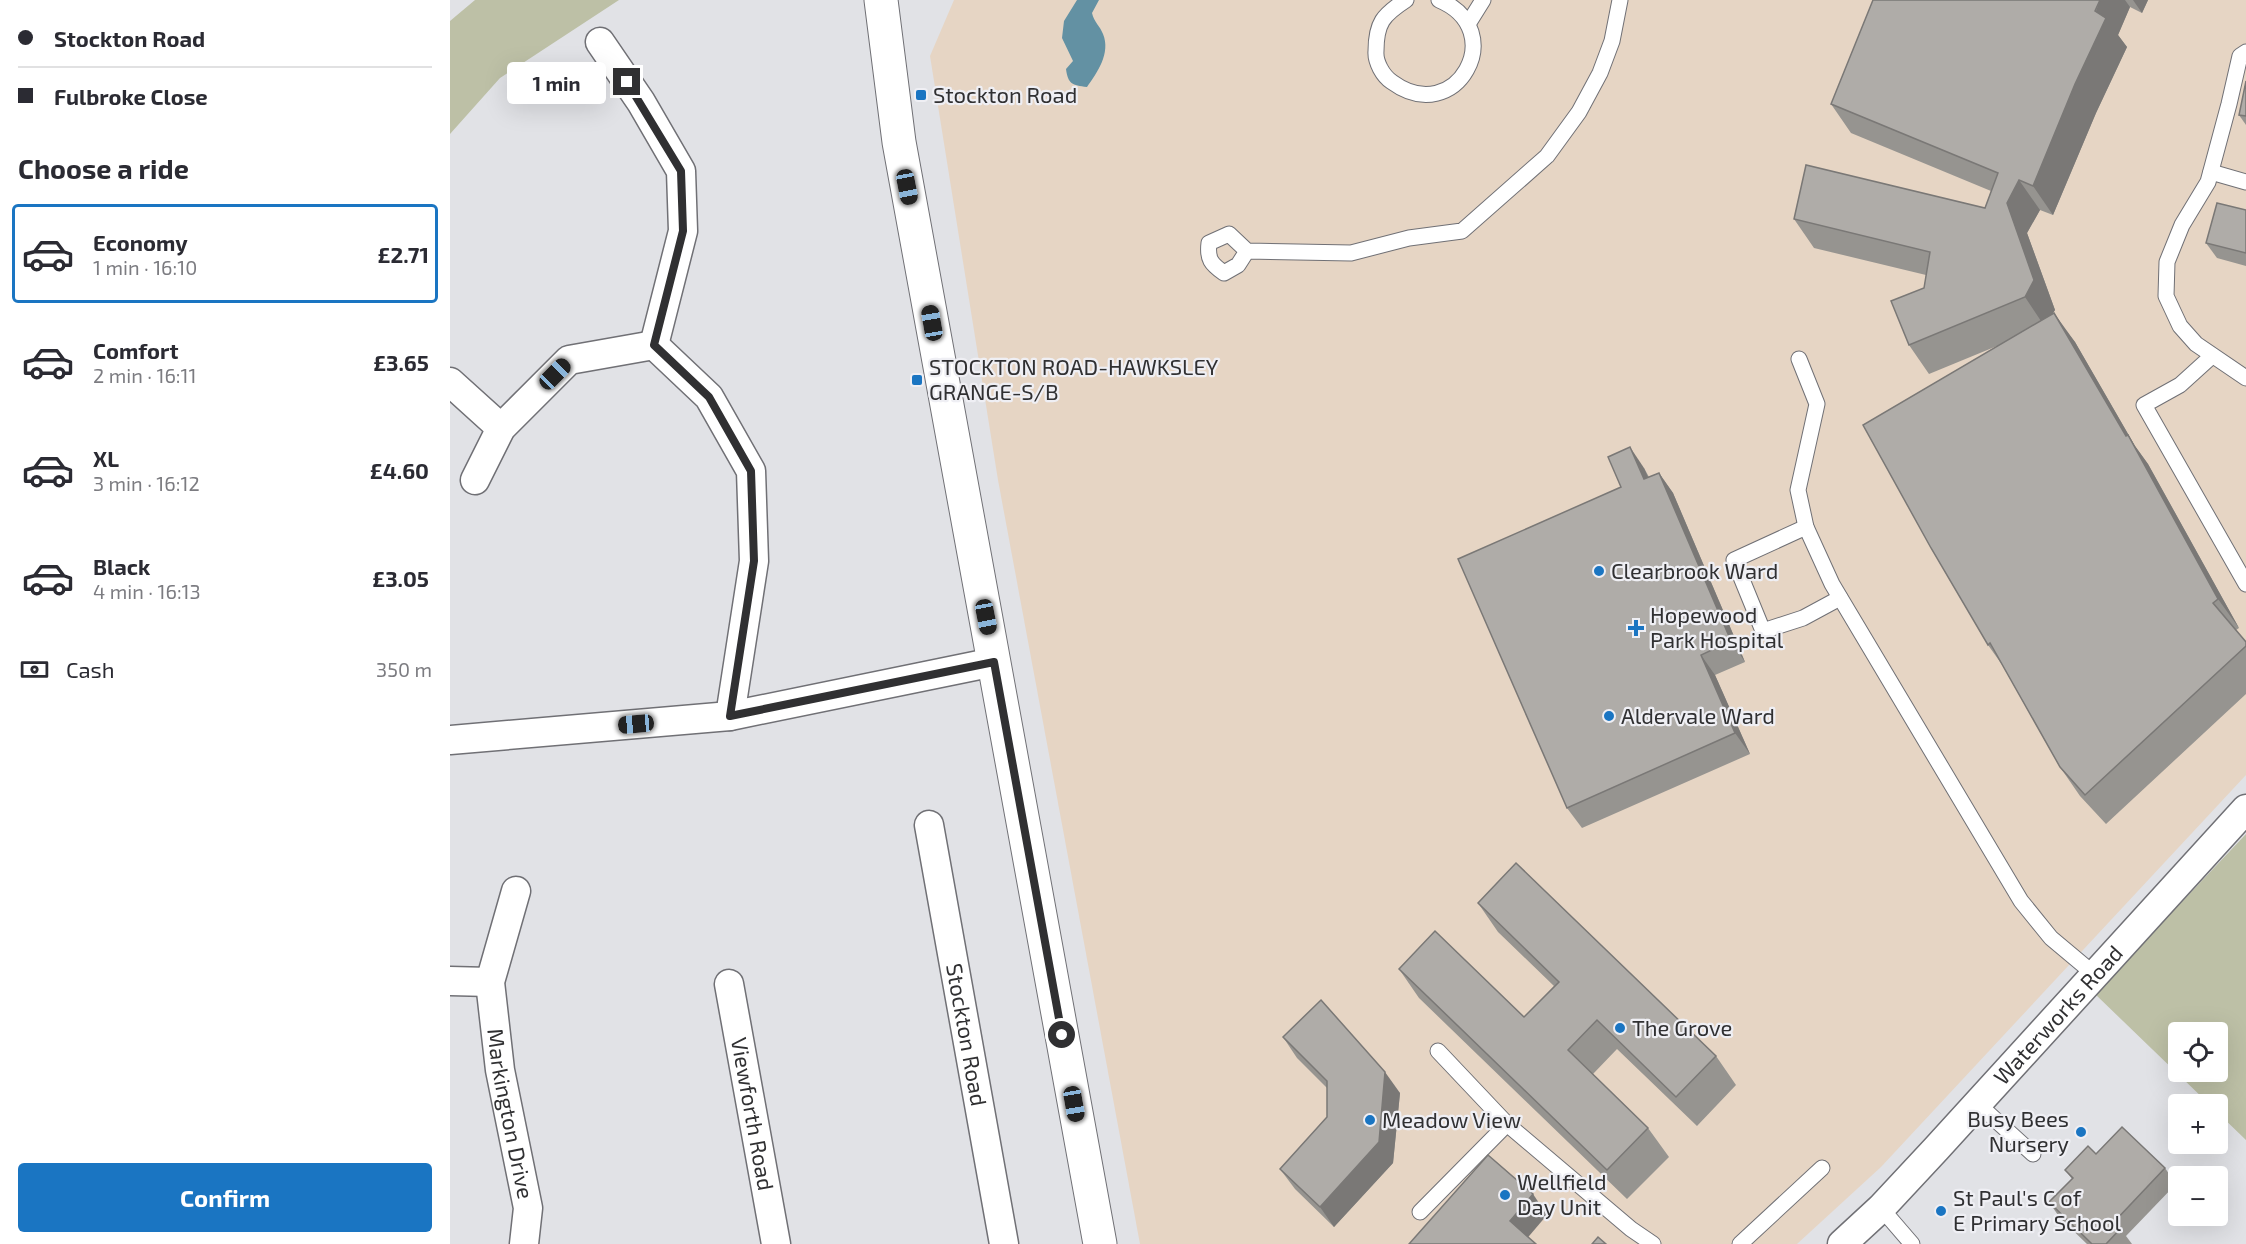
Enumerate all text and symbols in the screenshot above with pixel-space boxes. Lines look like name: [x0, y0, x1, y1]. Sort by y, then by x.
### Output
text: Stockton Road: [54, 25, 205, 51]
callout: 1 min: [507, 61, 606, 103]
route end: [613, 68, 640, 95]
text: 1 min: [532, 71, 581, 95]
place label: Stockton Road: [933, 81, 1077, 107]
text: Fulbroke Close: [54, 83, 208, 109]
marker: Stockton Road: [914, 88, 928, 102]
text: Choose a ride: [18, 152, 189, 184]
car: [895, 168, 919, 206]
icon: car: [21, 227, 75, 281]
text: Economy: [93, 229, 188, 255]
text: £2.71: [378, 241, 429, 267]
text: 1 min · 16:10: [93, 255, 197, 279]
car: [920, 304, 944, 342]
icon: car: [21, 335, 75, 389]
text: Comfort: [93, 337, 178, 363]
text: £3.65: [373, 349, 429, 375]
place label: STOCKTON ROAD-HAWKSLEY GRANGE-S/B: [929, 353, 1219, 404]
car: [536, 355, 574, 393]
text: 2 min · 16:11: [93, 363, 196, 387]
marker: STOCKTON ROAD-HAWKSLEY GRANGE-S/B: [910, 373, 924, 387]
icon: car: [21, 443, 75, 497]
text: XL: [93, 445, 119, 471]
text: £4.60: [370, 457, 429, 483]
text: 3 min · 16:12: [93, 471, 200, 495]
icon: car: [21, 551, 75, 605]
text: Black: [93, 553, 150, 579]
place label: Clearbrook Ward: [1611, 557, 1778, 583]
marker: Clearbrook Ward: [1592, 564, 1606, 578]
text: £3.05: [372, 565, 429, 591]
text: 4 min · 16:13: [93, 579, 201, 603]
car: [974, 598, 998, 636]
place label: Hopewood Park Hospital: [1650, 601, 1784, 652]
marker: Hopewood Park Hospital: [1627, 619, 1645, 637]
icon: cash: [18, 653, 51, 686]
text: Cash: [66, 656, 115, 682]
text: 350 m: [376, 657, 432, 681]
place label: Aldervale Ward: [1621, 702, 1775, 728]
marker: Aldervale Ward: [1602, 709, 1616, 723]
car: [617, 713, 655, 735]
street label: Waterworks Road: [1987, 939, 2127, 1089]
street label: Stockton Road: [942, 961, 993, 1108]
place label: The Grove: [1632, 1014, 1732, 1040]
route start: [1048, 1021, 1075, 1048]
marker: The Grove: [1613, 1021, 1627, 1035]
map controls: [2168, 1022, 2228, 1226]
button: locate: [2168, 1022, 2228, 1082]
street label: Markington Drive: [483, 1027, 540, 1201]
street label: Viewforth Road: [727, 1035, 780, 1192]
car: [1062, 1085, 1086, 1123]
button: +: [2168, 1094, 2228, 1154]
place label: Busy Bees Nursery: [1967, 1105, 2069, 1156]
place label: Meadow View: [1382, 1106, 1521, 1132]
marker: Meadow View: [1363, 1113, 1377, 1127]
marker: Busy Bees Nursery: [2074, 1125, 2088, 1139]
button: Confirm: [18, 1163, 432, 1232]
button: −: [2168, 1166, 2228, 1226]
place label: Wellfield Day Unit: [1517, 1168, 1607, 1219]
place label: St Paul's C of E Primary School: [1953, 1184, 2122, 1235]
marker: Wellfield Day Unit: [1498, 1188, 1512, 1202]
marker: St Paul's C of E Primary School: [1934, 1204, 1948, 1218]

